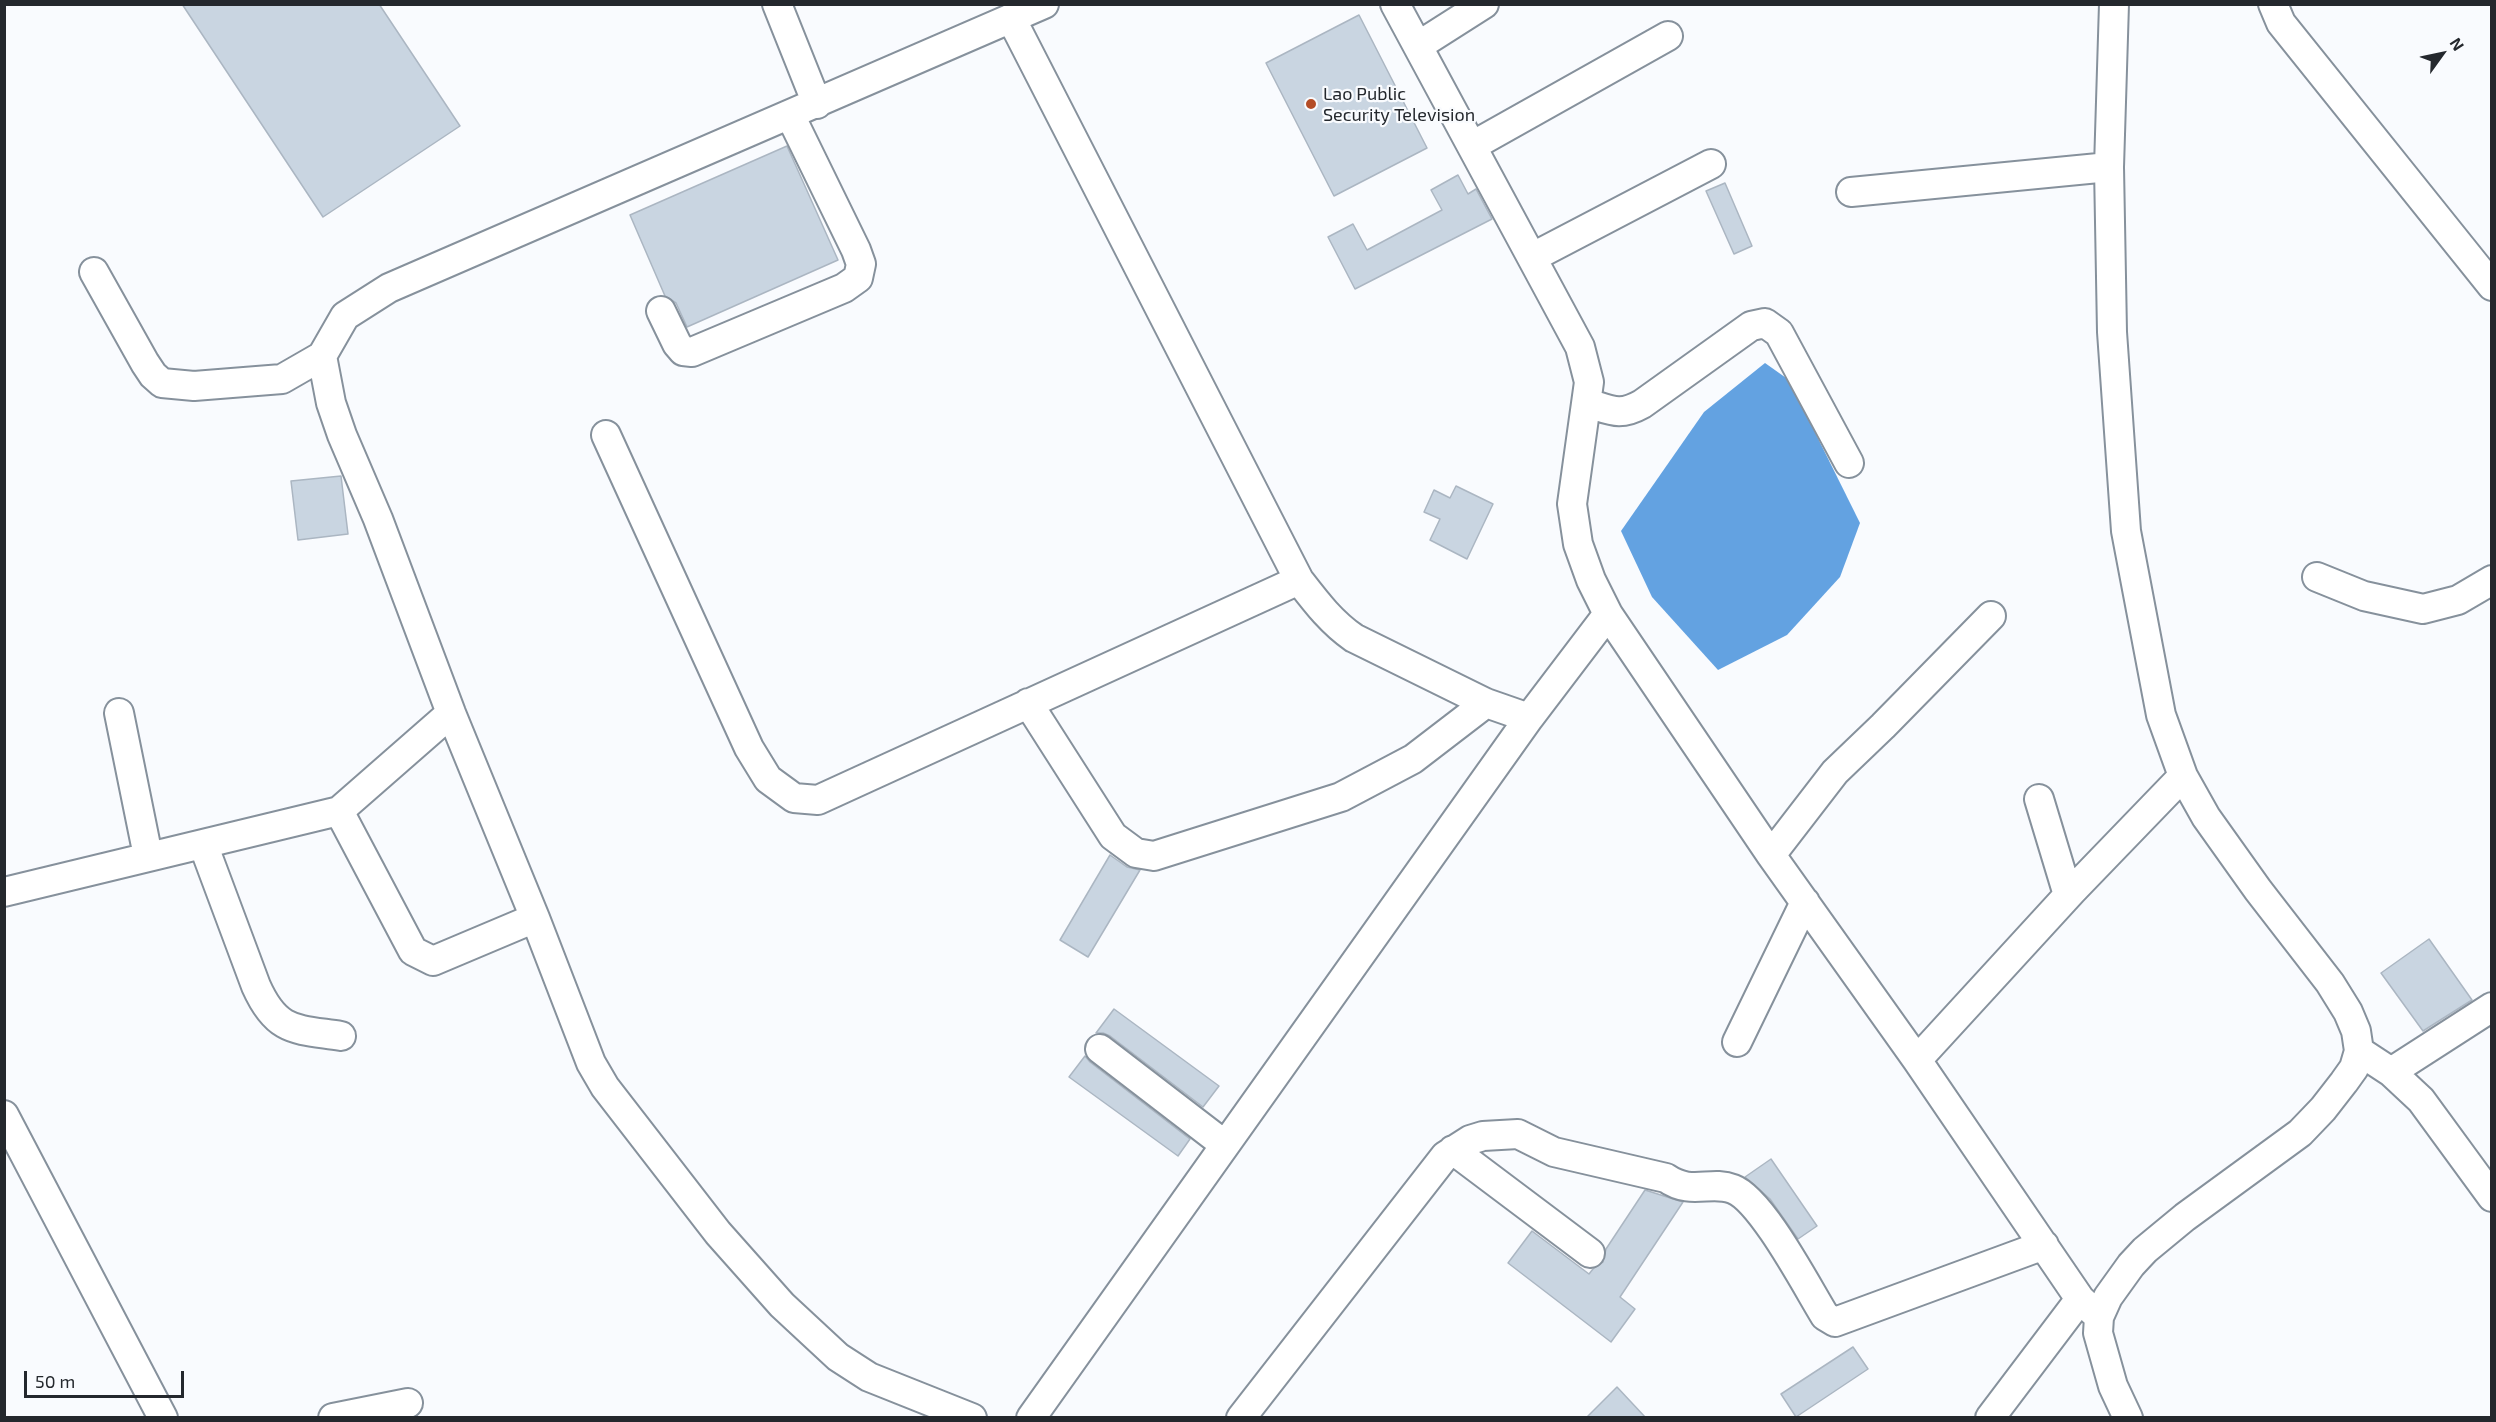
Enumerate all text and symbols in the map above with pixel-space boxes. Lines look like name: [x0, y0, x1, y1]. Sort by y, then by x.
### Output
north arrow: [2412, 24, 2472, 84]
text: N: [2446, 34, 2469, 54]
place label: Lao Public Security Television: [1323, 83, 1475, 125]
marker: Lao Public Security Television: [1304, 97, 1318, 111]
scale bar: [27, 1359, 188, 1397]
text: 50 m: [35, 1370, 75, 1392]

